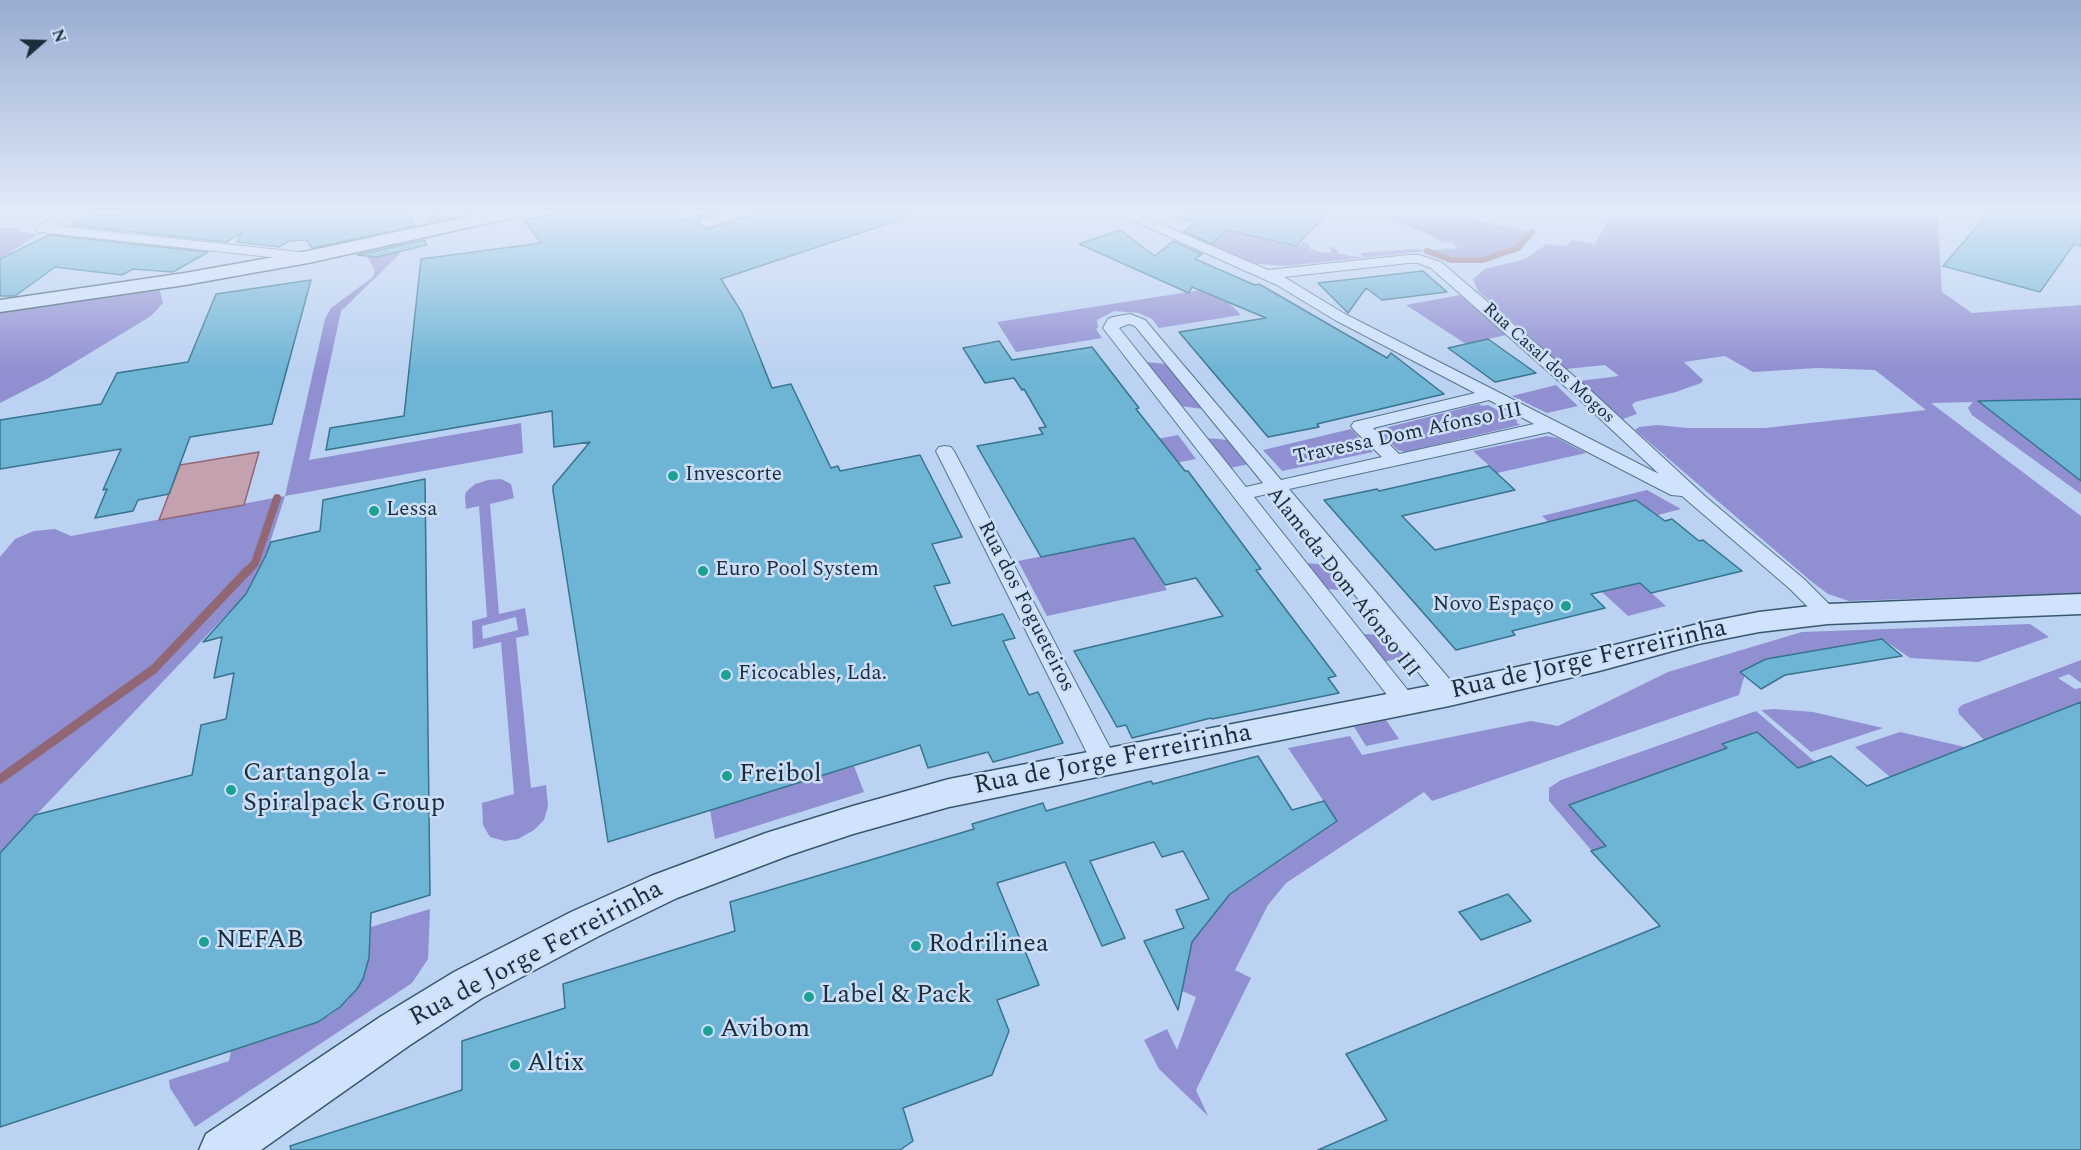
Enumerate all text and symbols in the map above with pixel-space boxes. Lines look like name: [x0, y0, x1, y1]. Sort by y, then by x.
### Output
north arrow: [12, 12, 72, 72]
text: N: [45, 26, 72, 46]
street label: Rua Casal dos Mogos: [1478, 299, 1618, 429]
street label: Travessa Dom Afonso III: [1291, 398, 1525, 472]
place label: Invescorte: [685, 463, 782, 489]
marker: Invescorte: [666, 469, 680, 483]
street label: Alameda Dom Afonso III: [1260, 483, 1424, 683]
place label: Lessa: [386, 498, 438, 524]
marker: Lessa: [367, 504, 381, 518]
street label: Rua dos Fogueteiros: [971, 517, 1079, 697]
place label: Euro Pool System: [715, 558, 879, 584]
marker: Euro Pool System: [696, 564, 710, 578]
place label: Novo Espaço: [1433, 593, 1554, 619]
marker: Novo Espaço: [1559, 599, 1573, 613]
street label: Rua de Jorge Ferreirinha: [1448, 614, 1730, 708]
place label: Ficocables, Lda.: [738, 662, 887, 688]
marker: Ficocables, Lda.: [719, 668, 733, 682]
street label: Rua de Jorge Ferreirinha: [972, 719, 1254, 803]
place label: Cartangola - Spiralpack Group: [243, 759, 445, 820]
place label: Freibol: [739, 760, 822, 792]
marker: Freibol: [720, 769, 734, 783]
marker: Cartangola - Spiralpack Group: [224, 783, 238, 797]
street label: Rua de Jorge Ferreirinha: [405, 875, 669, 1035]
place label: NEFAB: [216, 926, 304, 958]
place label: Rodrilinea: [928, 930, 1049, 962]
marker: NEFAB: [197, 935, 211, 949]
marker: Rodrilinea: [909, 939, 923, 953]
place label: Label & Pack: [821, 981, 972, 1013]
marker: Label & Pack: [802, 990, 816, 1004]
place label: Avibom: [720, 1015, 810, 1047]
marker: Avibom: [701, 1024, 715, 1038]
place label: Altix: [527, 1049, 584, 1081]
marker: Altix: [508, 1058, 522, 1072]

